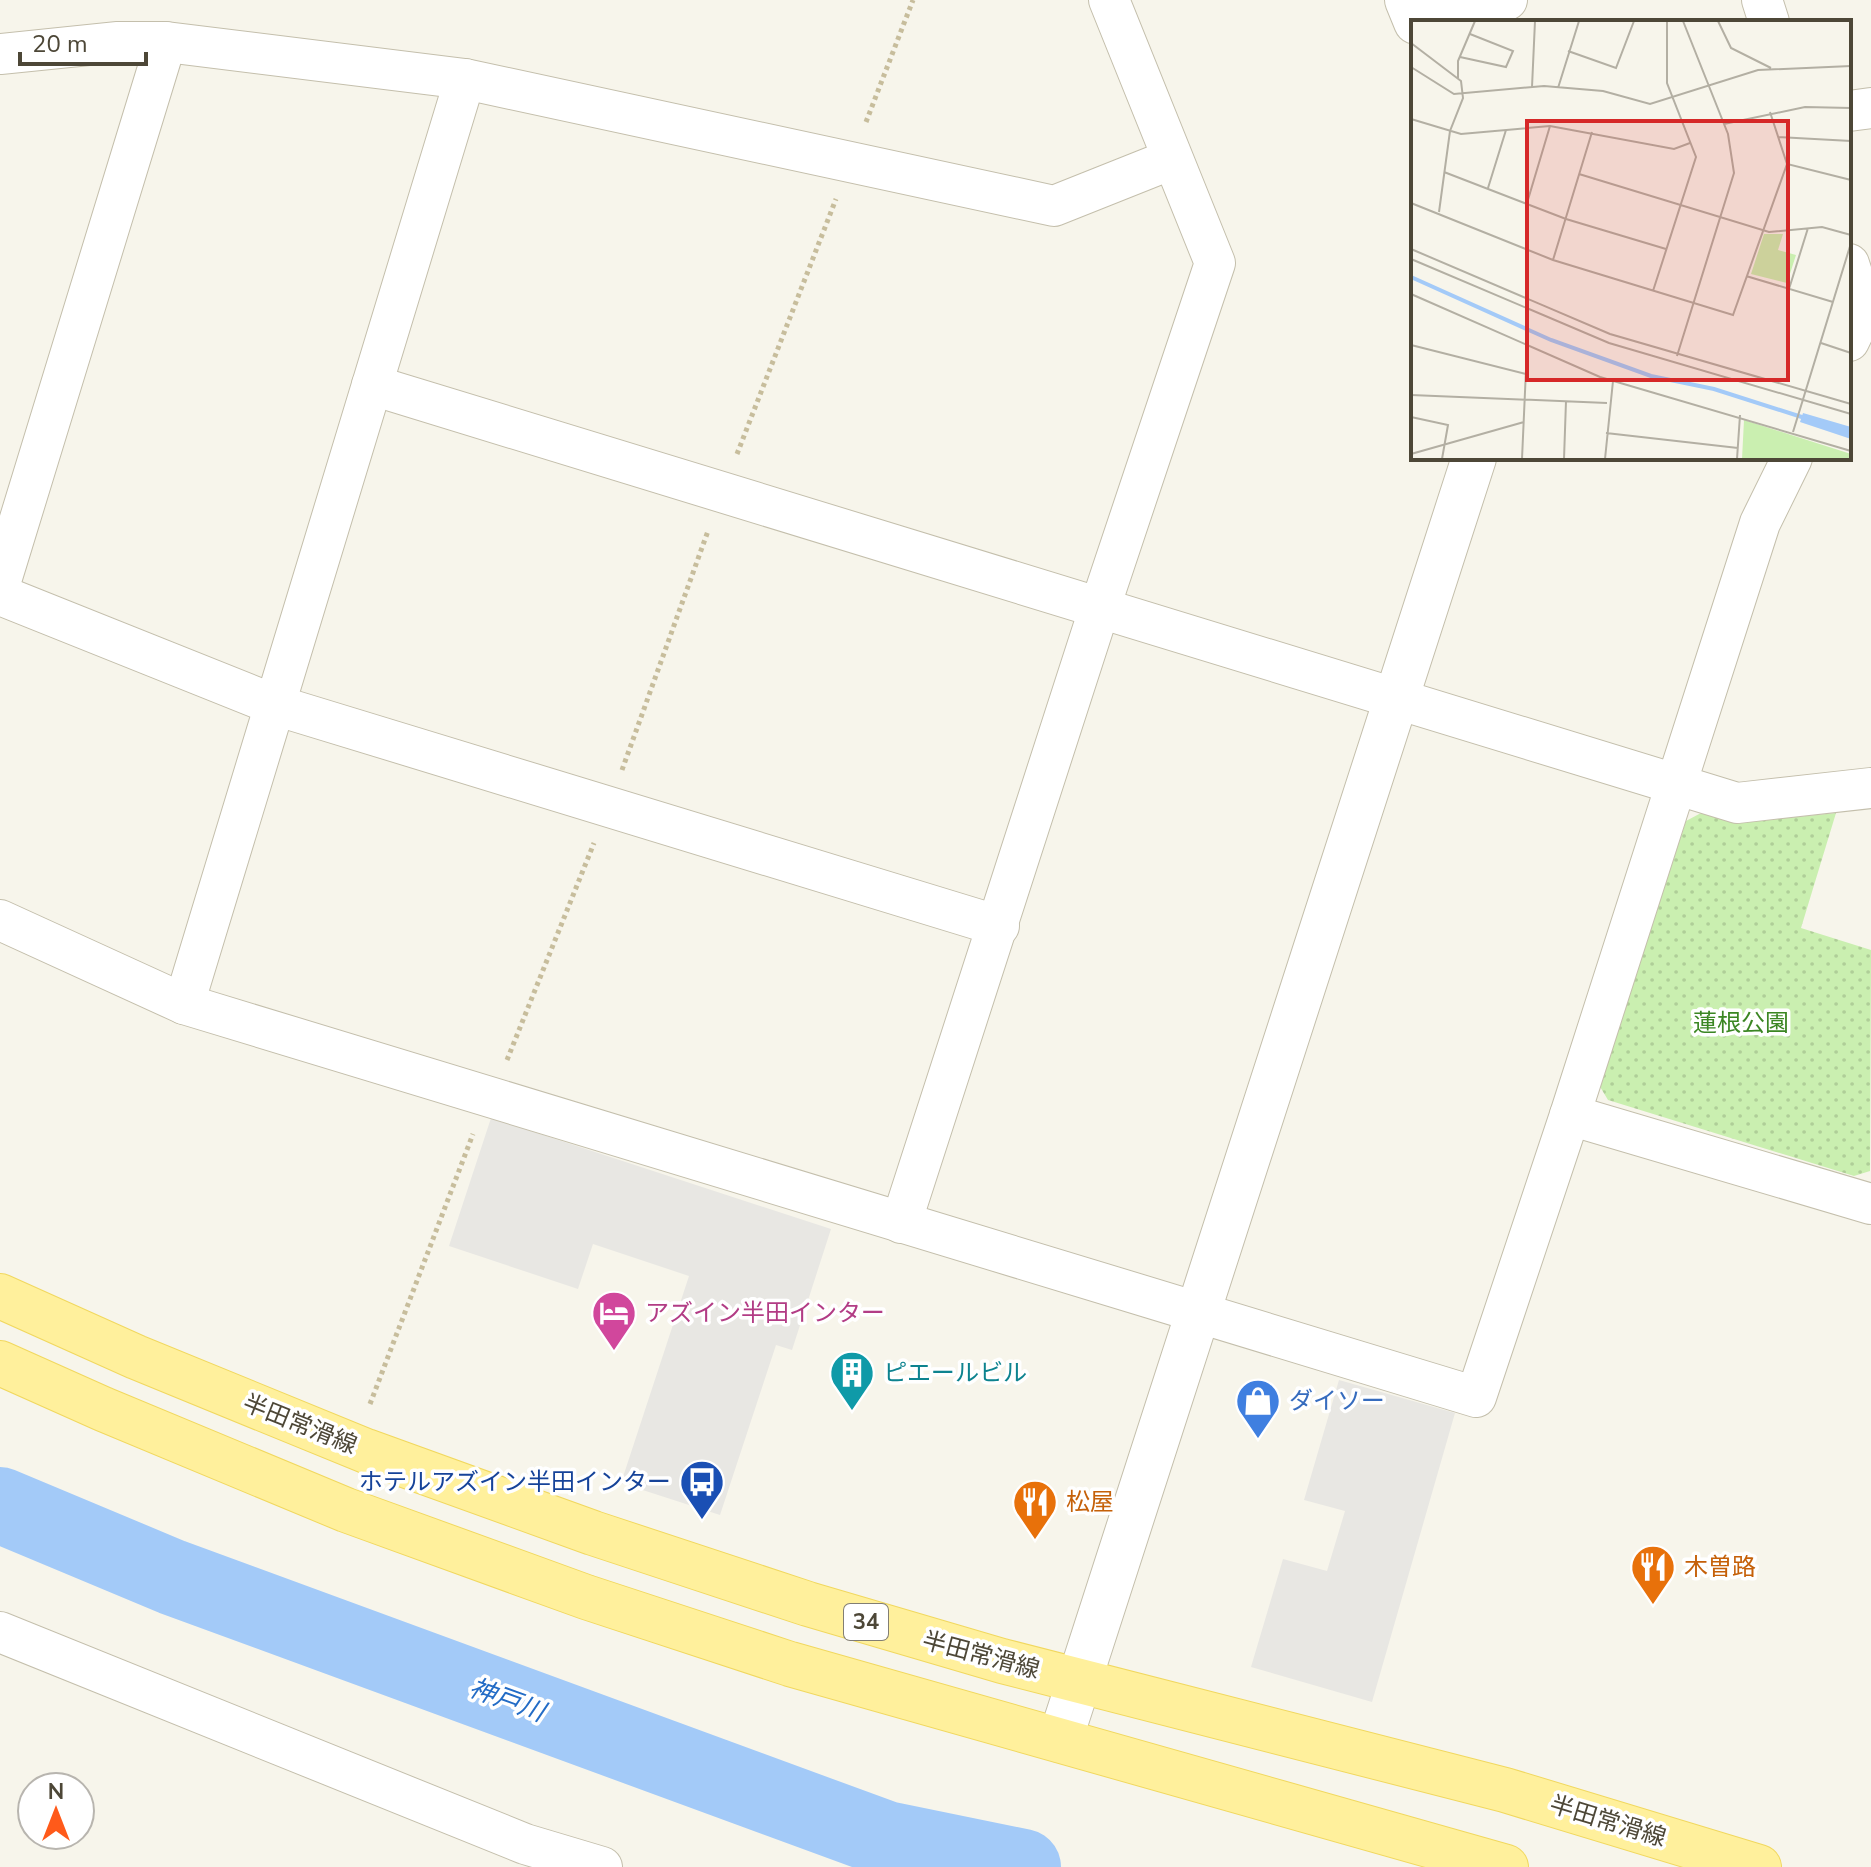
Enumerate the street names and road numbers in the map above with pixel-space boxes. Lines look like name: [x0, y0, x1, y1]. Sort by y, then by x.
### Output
street label: 半田常滑線: [238, 1387, 362, 1461]
road number: 34: [844, 1604, 888, 1640]
street label: 半田常滑線: [919, 1624, 1043, 1686]
street label: 半田常滑線: [1546, 1788, 1670, 1854]

